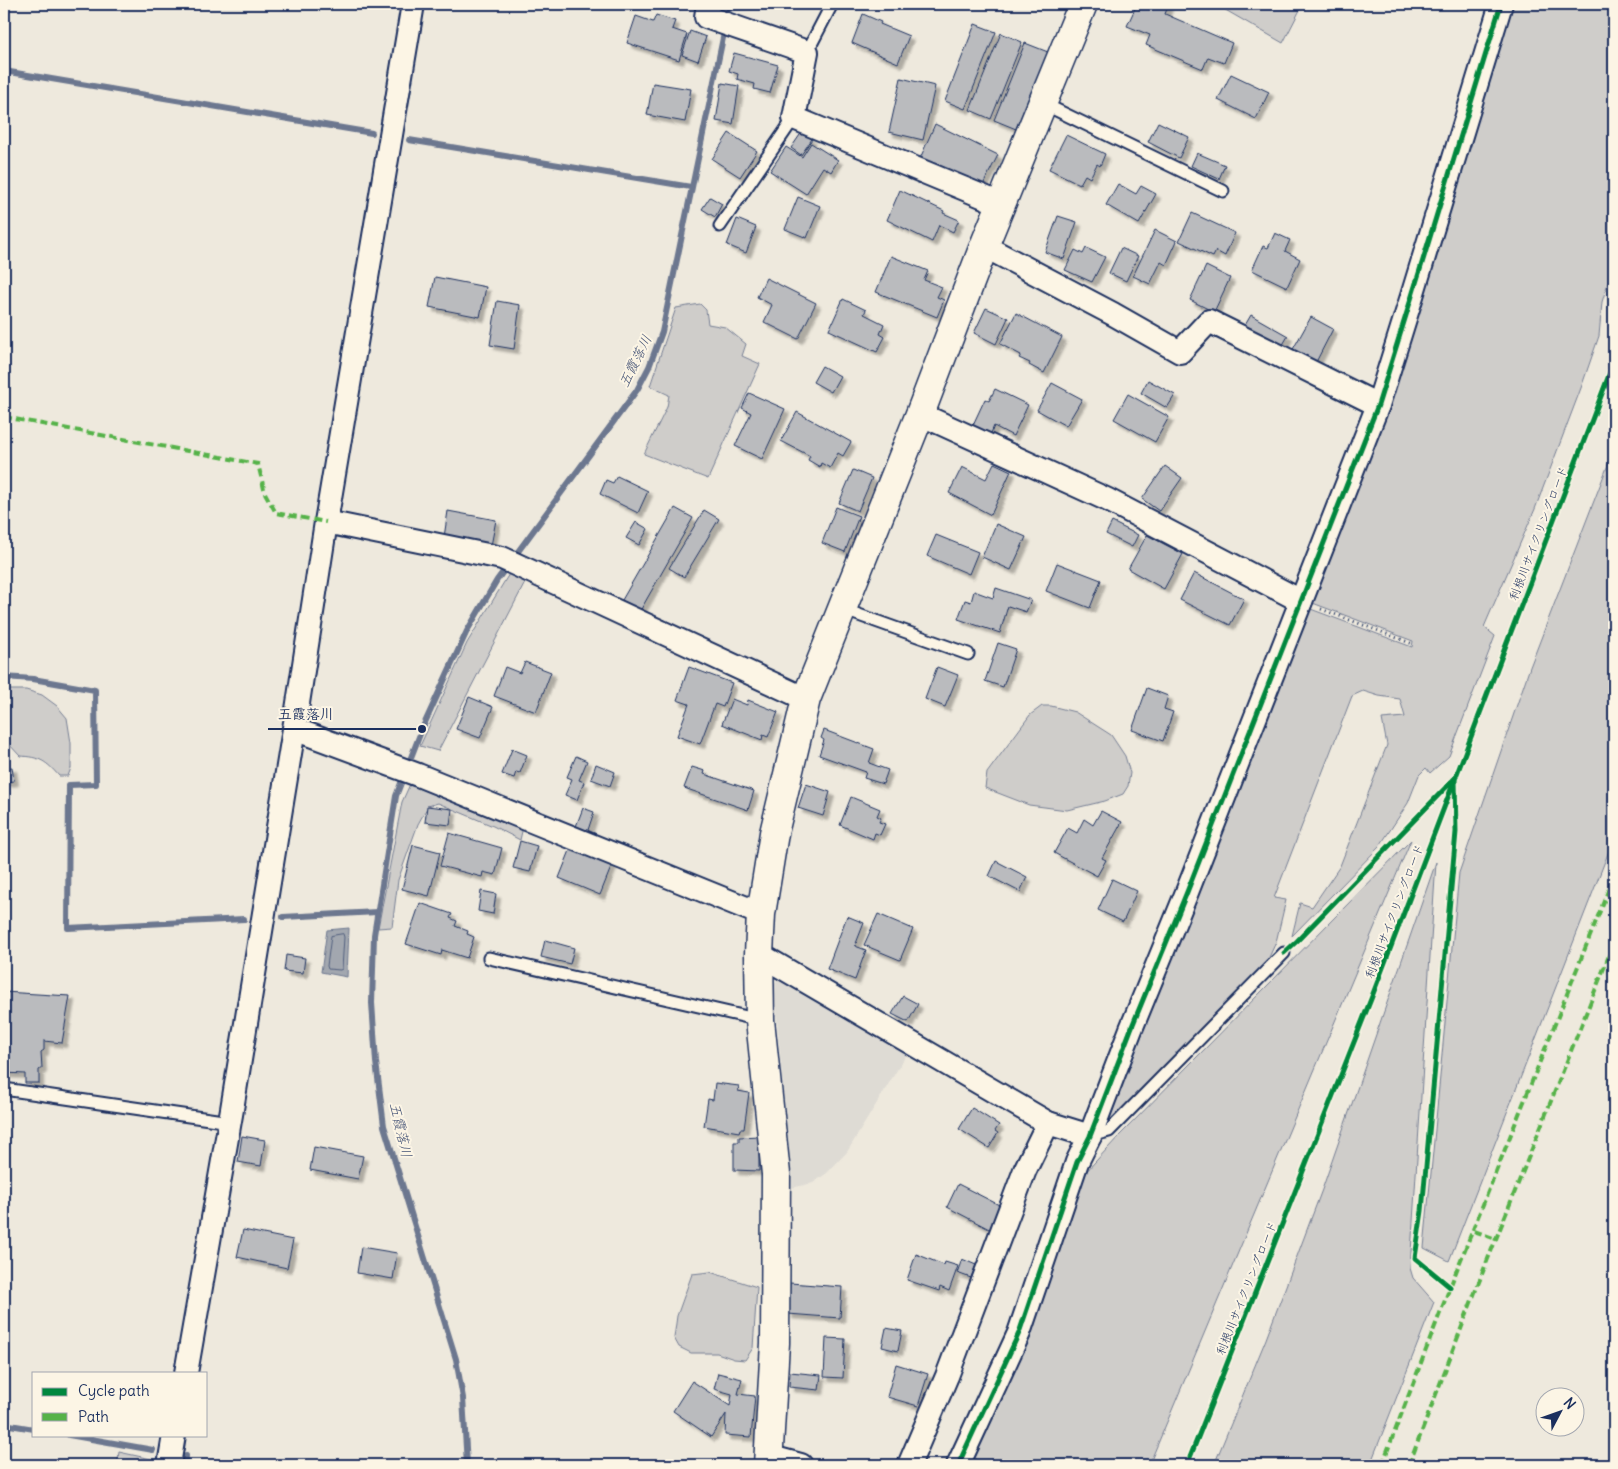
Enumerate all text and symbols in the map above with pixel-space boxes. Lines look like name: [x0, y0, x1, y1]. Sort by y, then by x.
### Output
water label: 五霞落川: [615, 332, 655, 390]
street label: 利根川サイクリングロード: [1505, 464, 1571, 602]
callout: 五霞落川: [268, 700, 344, 729]
text: 五霞落川: [278, 705, 334, 723]
street label: 利根川サイクリングロード: [1361, 842, 1427, 980]
water label: 五霞落川: [386, 1101, 416, 1159]
street label: 利根川サイクリングロード: [1212, 1219, 1280, 1357]
legend: [32, 1372, 208, 1436]
text: Cycle path: [78, 1381, 150, 1400]
north arrow: [1536, 1386, 1586, 1436]
text: N: [1560, 1394, 1580, 1413]
text: Path: [78, 1407, 109, 1426]

